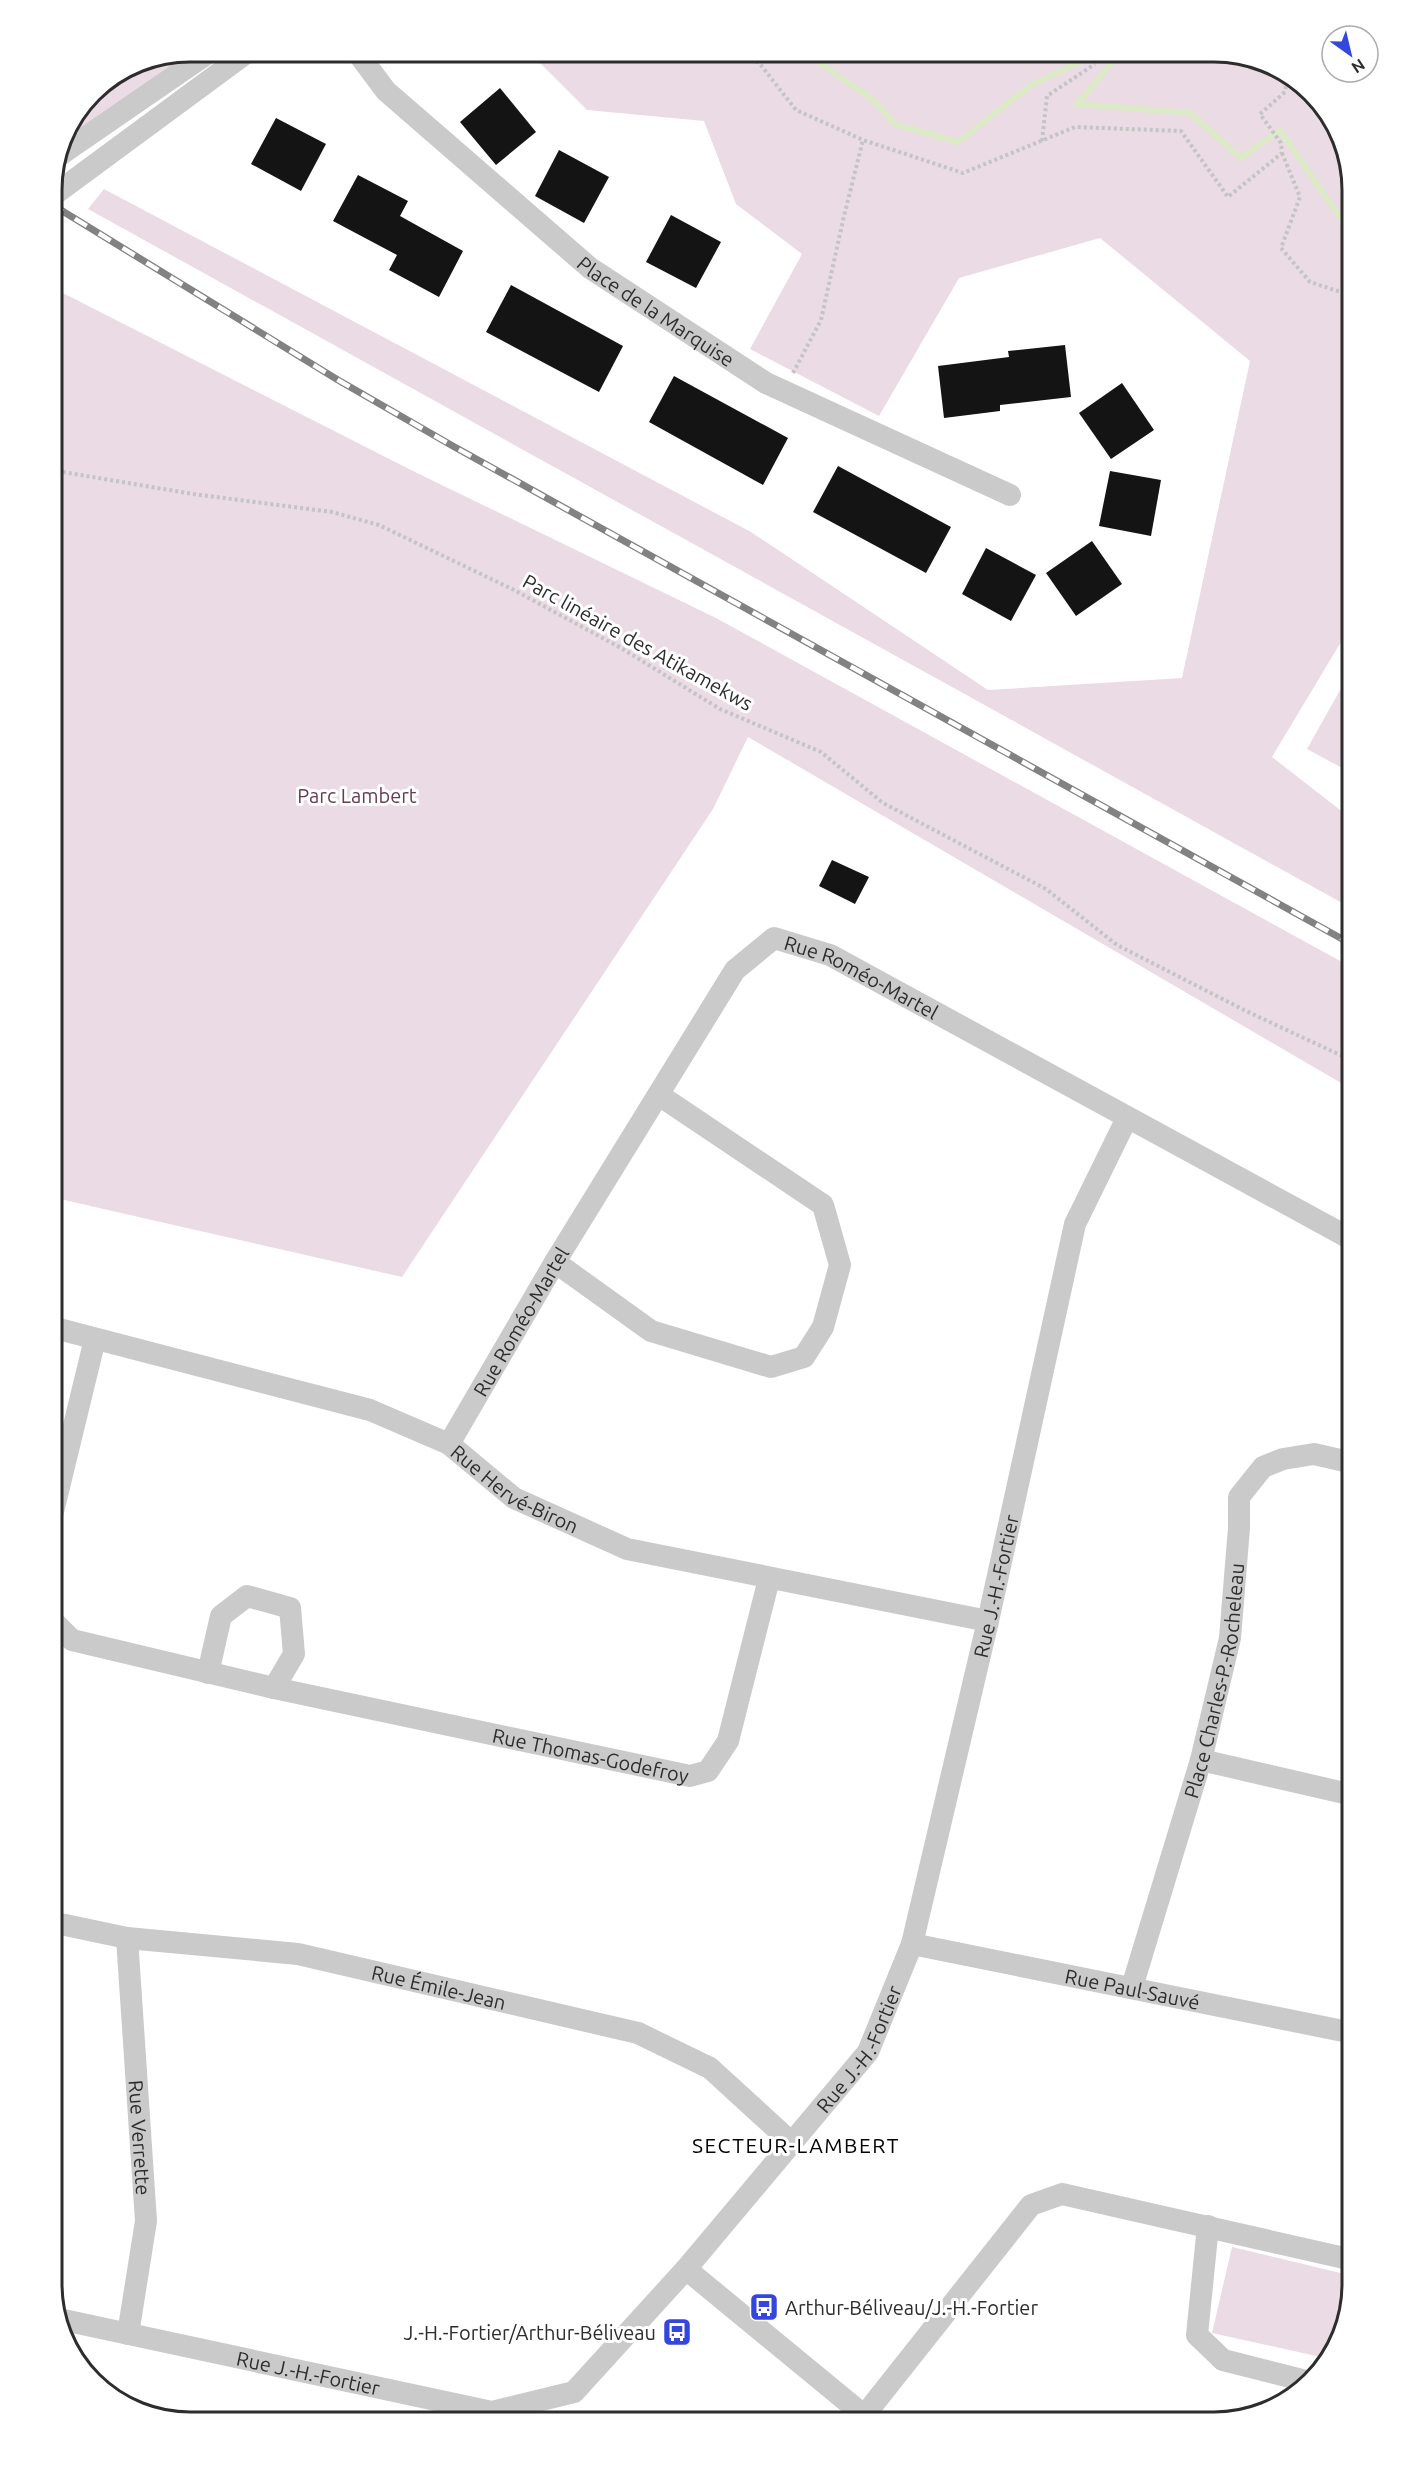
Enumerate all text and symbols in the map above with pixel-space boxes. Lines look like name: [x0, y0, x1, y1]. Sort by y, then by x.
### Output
north arrow: [1320, 24, 1380, 84]
text: N: [1348, 56, 1368, 77]
street label: Place de la Marquise: [573, 251, 739, 371]
street label: Parc linéaire des Atikamekws: [519, 569, 757, 715]
park label: Parc Lambert: [297, 784, 417, 807]
street label: Rue Roméo-Martel: [782, 930, 942, 1023]
street label: Rue Roméo-Martel: [468, 1242, 573, 1400]
street label: Rue Hervé-Biron: [447, 1439, 582, 1537]
street label: Rue J.-H.-Fortier: [968, 1512, 1023, 1660]
street label: Place Charles-P.-Rocheleau: [1179, 1562, 1248, 1801]
street label: Rue Thomas-Godefroy: [490, 1723, 691, 1787]
street label: Rue Émile-Jean: [369, 1960, 508, 2013]
street label: Rue Paul-Sauvé: [1063, 1964, 1202, 2013]
street label: Rue J.-H.-Fortier: [811, 1981, 906, 2117]
street label: Rue Verrette: [125, 2079, 156, 2196]
district label: SECTEUR-LAMBERT: [692, 2133, 900, 2157]
bus stop icon: Arthur-Béliveau/J.-H.-Fortier: [748, 2291, 780, 2323]
place label: Arthur-Béliveau/J.-H.-Fortier: [785, 2296, 1038, 2319]
bus stop icon: J.-H.-Fortier/Arthur-Béliveau: [661, 2316, 693, 2348]
place label: J.-H.-Fortier/Arthur-Béliveau: [403, 2321, 656, 2344]
street label: Rue J.-H.-Fortier: [235, 2346, 382, 2399]

